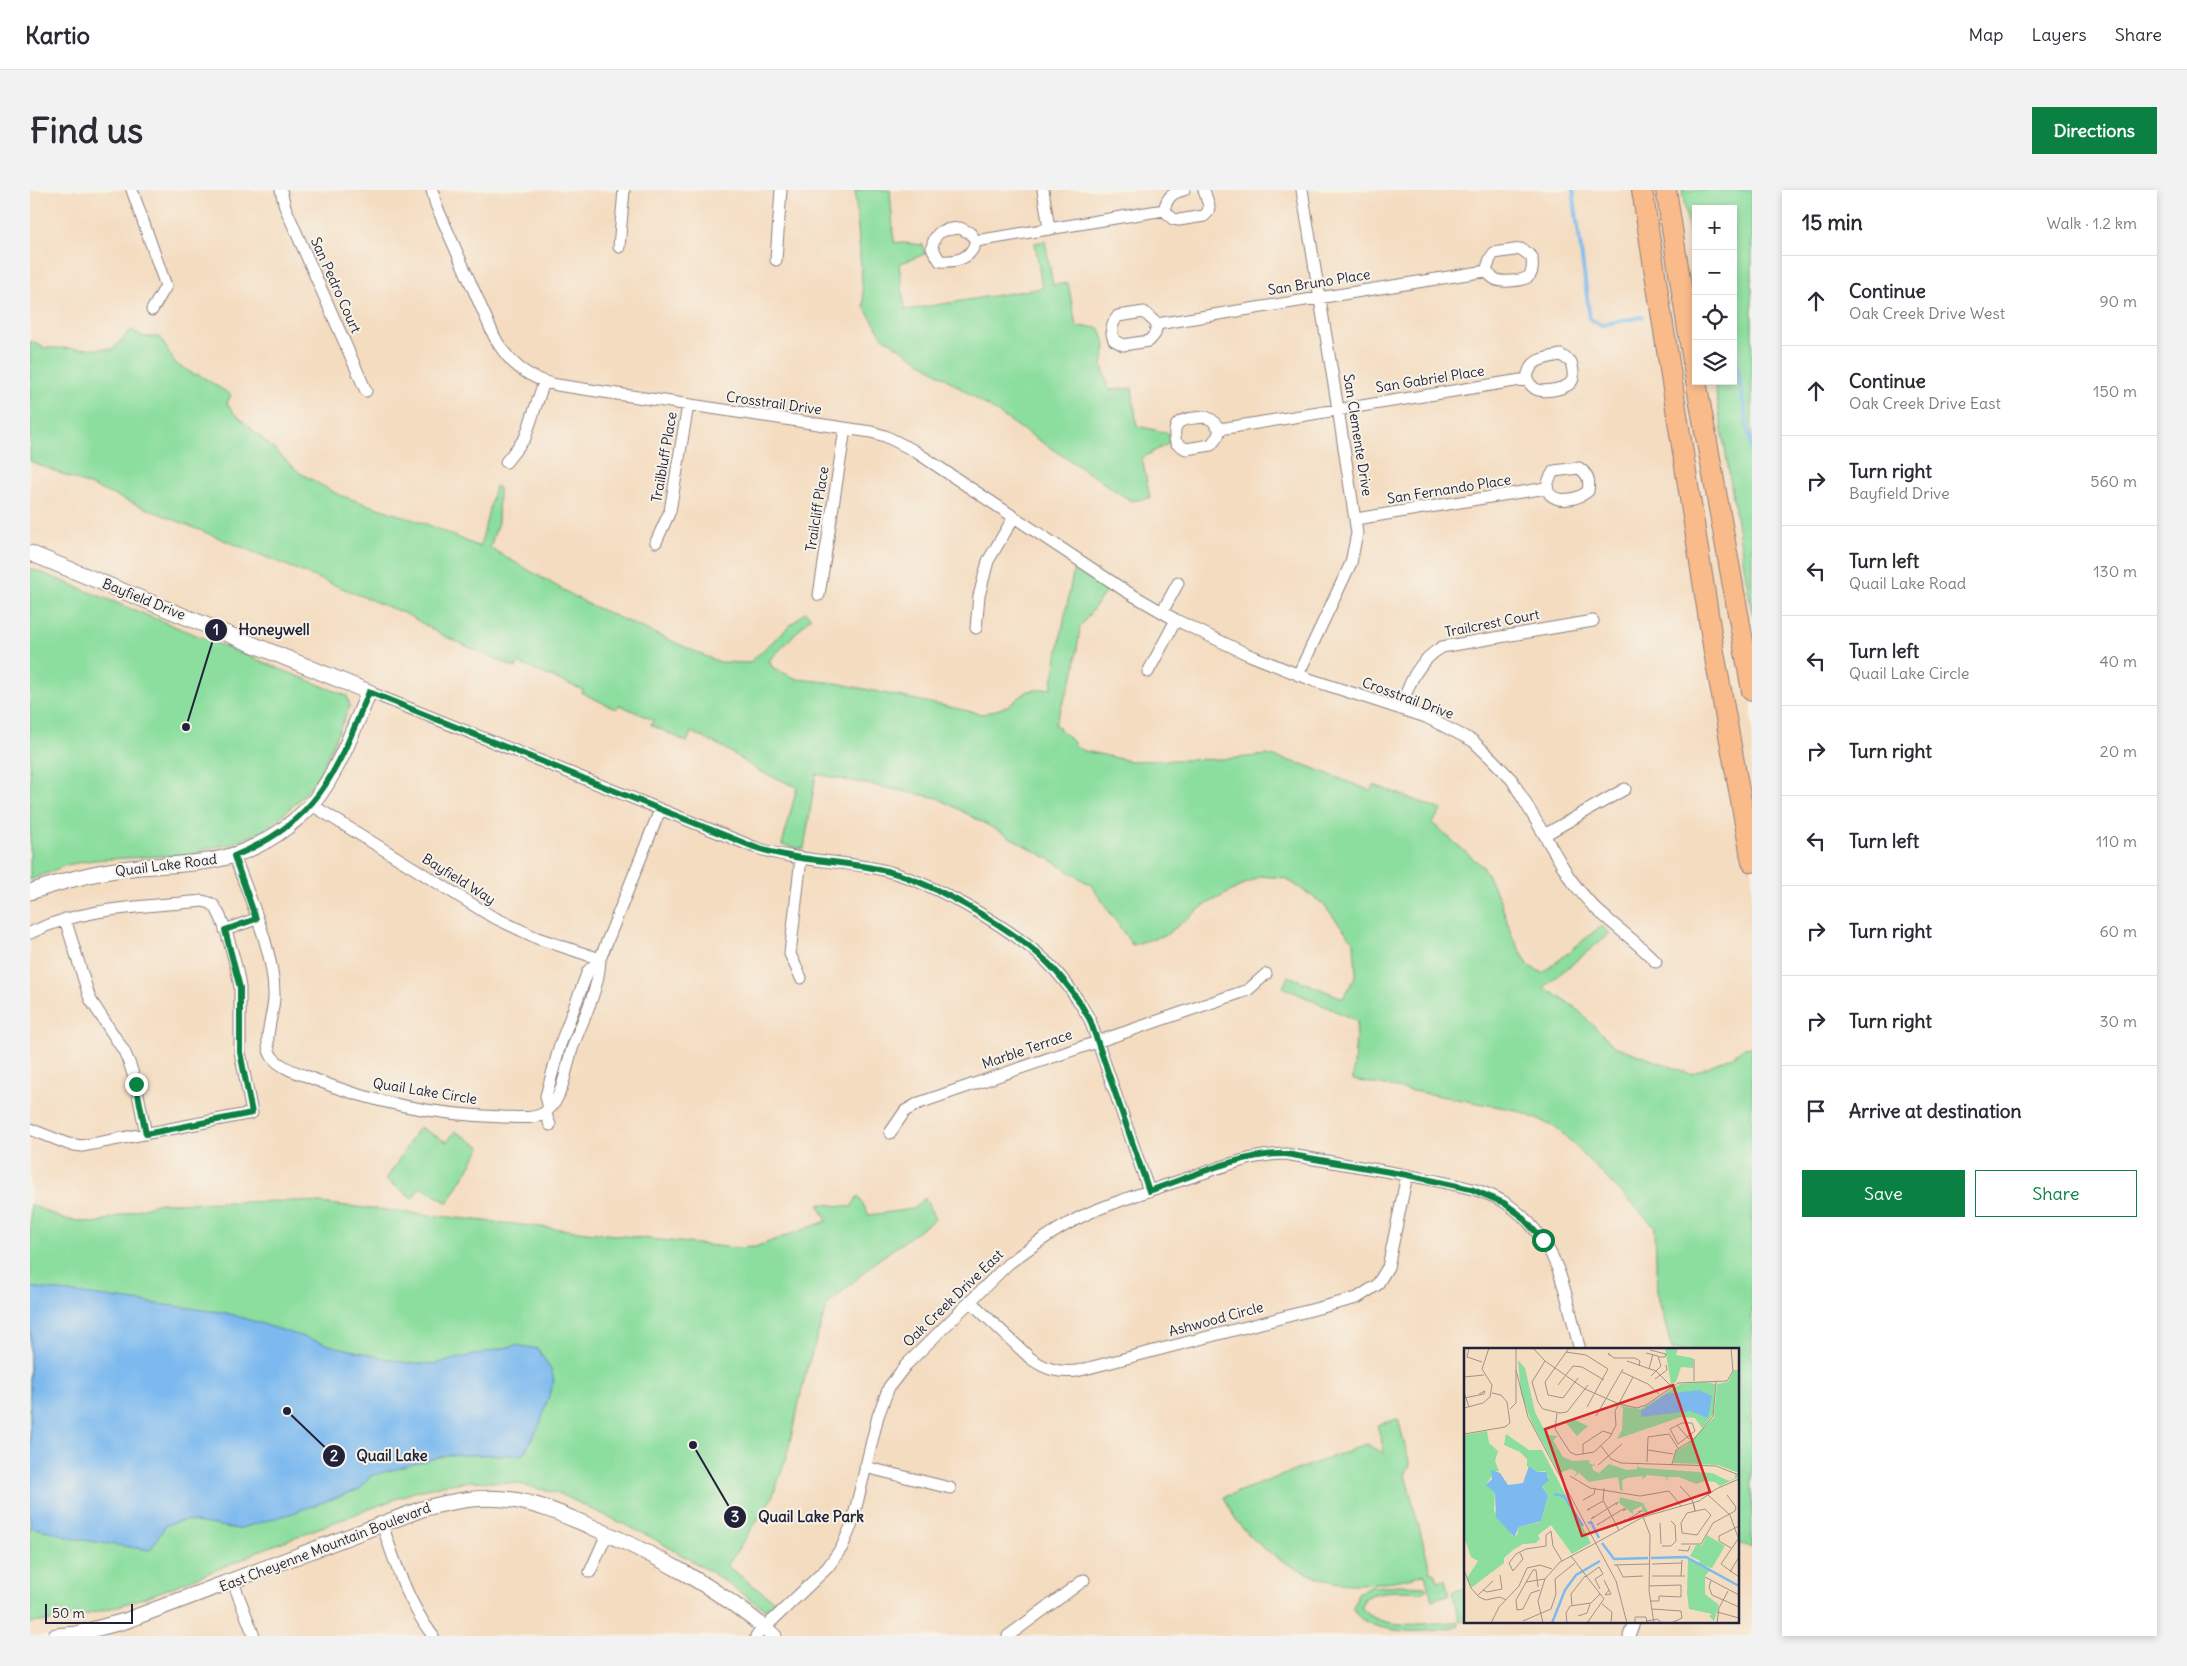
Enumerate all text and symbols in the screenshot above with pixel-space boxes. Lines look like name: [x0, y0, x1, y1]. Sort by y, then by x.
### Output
text: Kartio: [25, 20, 90, 50]
text: Map: [1968, 23, 2003, 46]
text: Layers: [2031, 23, 2087, 46]
text: Share: [2115, 23, 2162, 46]
button: Directions: [2032, 107, 2157, 154]
text: Find us: [30, 108, 143, 152]
map controls: [1692, 205, 1737, 385]
button: +: [1692, 205, 1737, 250]
text: 15 min: [1802, 209, 1863, 236]
text: Walk · 1.2 km: [2047, 213, 2137, 233]
street label: San Pedro Court: [307, 234, 365, 336]
button: −: [1692, 250, 1737, 295]
street label: San Bruno Place: [1266, 265, 1372, 299]
text: Continue: [1849, 279, 1926, 303]
icon: ahead: [1802, 287, 1830, 315]
text: 90 m: [2099, 291, 2137, 311]
button: locate: [1692, 295, 1737, 340]
text: Oak Creek Drive West: [1849, 303, 2005, 323]
button: layers: [1692, 340, 1737, 385]
street label: San Gabriel Place: [1374, 362, 1486, 396]
text: Continue: [1849, 369, 1926, 393]
street label: San Clemente Drive: [1339, 373, 1377, 497]
icon: ahead: [1802, 377, 1830, 405]
text: 150 m: [2093, 381, 2137, 401]
street label: Crosstrail Drive: [725, 387, 823, 419]
text: Oak Creek Drive East: [1849, 393, 2001, 413]
street label: Trailbluff Place: [647, 410, 681, 504]
text: Turn right: [1849, 459, 1932, 483]
street label: Trailcliff Place: [801, 465, 833, 553]
icon: right: [1802, 467, 1830, 495]
street label: San Fernando Place: [1386, 470, 1512, 508]
text: 560 m: [2090, 471, 2137, 491]
text: Bayfield Drive: [1849, 483, 1950, 503]
text: Turn left: [1849, 549, 1919, 573]
icon: left: [1802, 557, 1830, 585]
text: 130 m: [2093, 561, 2137, 581]
text: Quail Lake Road: [1849, 573, 1966, 593]
street label: Bayfield Drive: [100, 574, 188, 624]
street label: Trailcrest Court: [1443, 605, 1541, 641]
callout: Honeywell: [203, 615, 319, 645]
text: 1: [213, 620, 219, 639]
text: Honeywell: [238, 620, 310, 640]
text: Turn left: [1849, 639, 1919, 663]
icon: left: [1802, 647, 1830, 675]
text: 40 m: [2099, 651, 2137, 671]
text: Quail Lake Circle: [1849, 663, 1970, 683]
street label: Crosstrail Drive: [1360, 673, 1456, 723]
icon: right: [1802, 737, 1830, 765]
text: Turn right: [1849, 739, 1932, 763]
text: 20 m: [2100, 741, 2137, 761]
icon: left: [1802, 827, 1830, 855]
text: Turn left: [1849, 829, 1919, 853]
text: 110 m: [2096, 831, 2137, 851]
street label: Bayfield Way: [419, 849, 499, 909]
street label: Quail Lake Road: [114, 850, 218, 880]
icon: right: [1802, 917, 1830, 945]
text: Turn right: [1849, 919, 1932, 943]
text: 60 m: [2099, 921, 2137, 941]
icon: right: [1802, 1007, 1830, 1035]
text: Turn right: [1849, 1009, 1932, 1033]
text: 30 m: [2100, 1011, 2137, 1031]
street label: Marble Terrace: [980, 1025, 1074, 1073]
route end: [125, 1073, 148, 1096]
street label: Quail Lake Circle: [372, 1074, 478, 1108]
icon: arrive: [1802, 1097, 1830, 1125]
text: Arrive at destination: [1849, 1099, 2022, 1123]
button: Save: [1802, 1170, 1965, 1217]
button: Share: [1975, 1170, 2137, 1217]
route start: [1532, 1229, 1555, 1252]
street label: Oak Creek Drive East: [899, 1245, 1007, 1351]
street label: Ashwood Circle: [1167, 1298, 1265, 1340]
inset map: [1464, 1348, 1740, 1624]
callout: Quail Lake: [321, 1441, 438, 1471]
text: 2: [330, 1446, 338, 1465]
text: Quail Lake: [356, 1446, 428, 1465]
street label: East Cheyenne Mountain Boulevard: [217, 1498, 433, 1596]
callout: Quail Lake Park: [723, 1502, 874, 1532]
text: 3: [731, 1507, 739, 1526]
text: Quail Lake Park: [758, 1507, 864, 1526]
scale bar: [45, 1601, 132, 1624]
text: 50 m: [52, 1604, 85, 1622]

